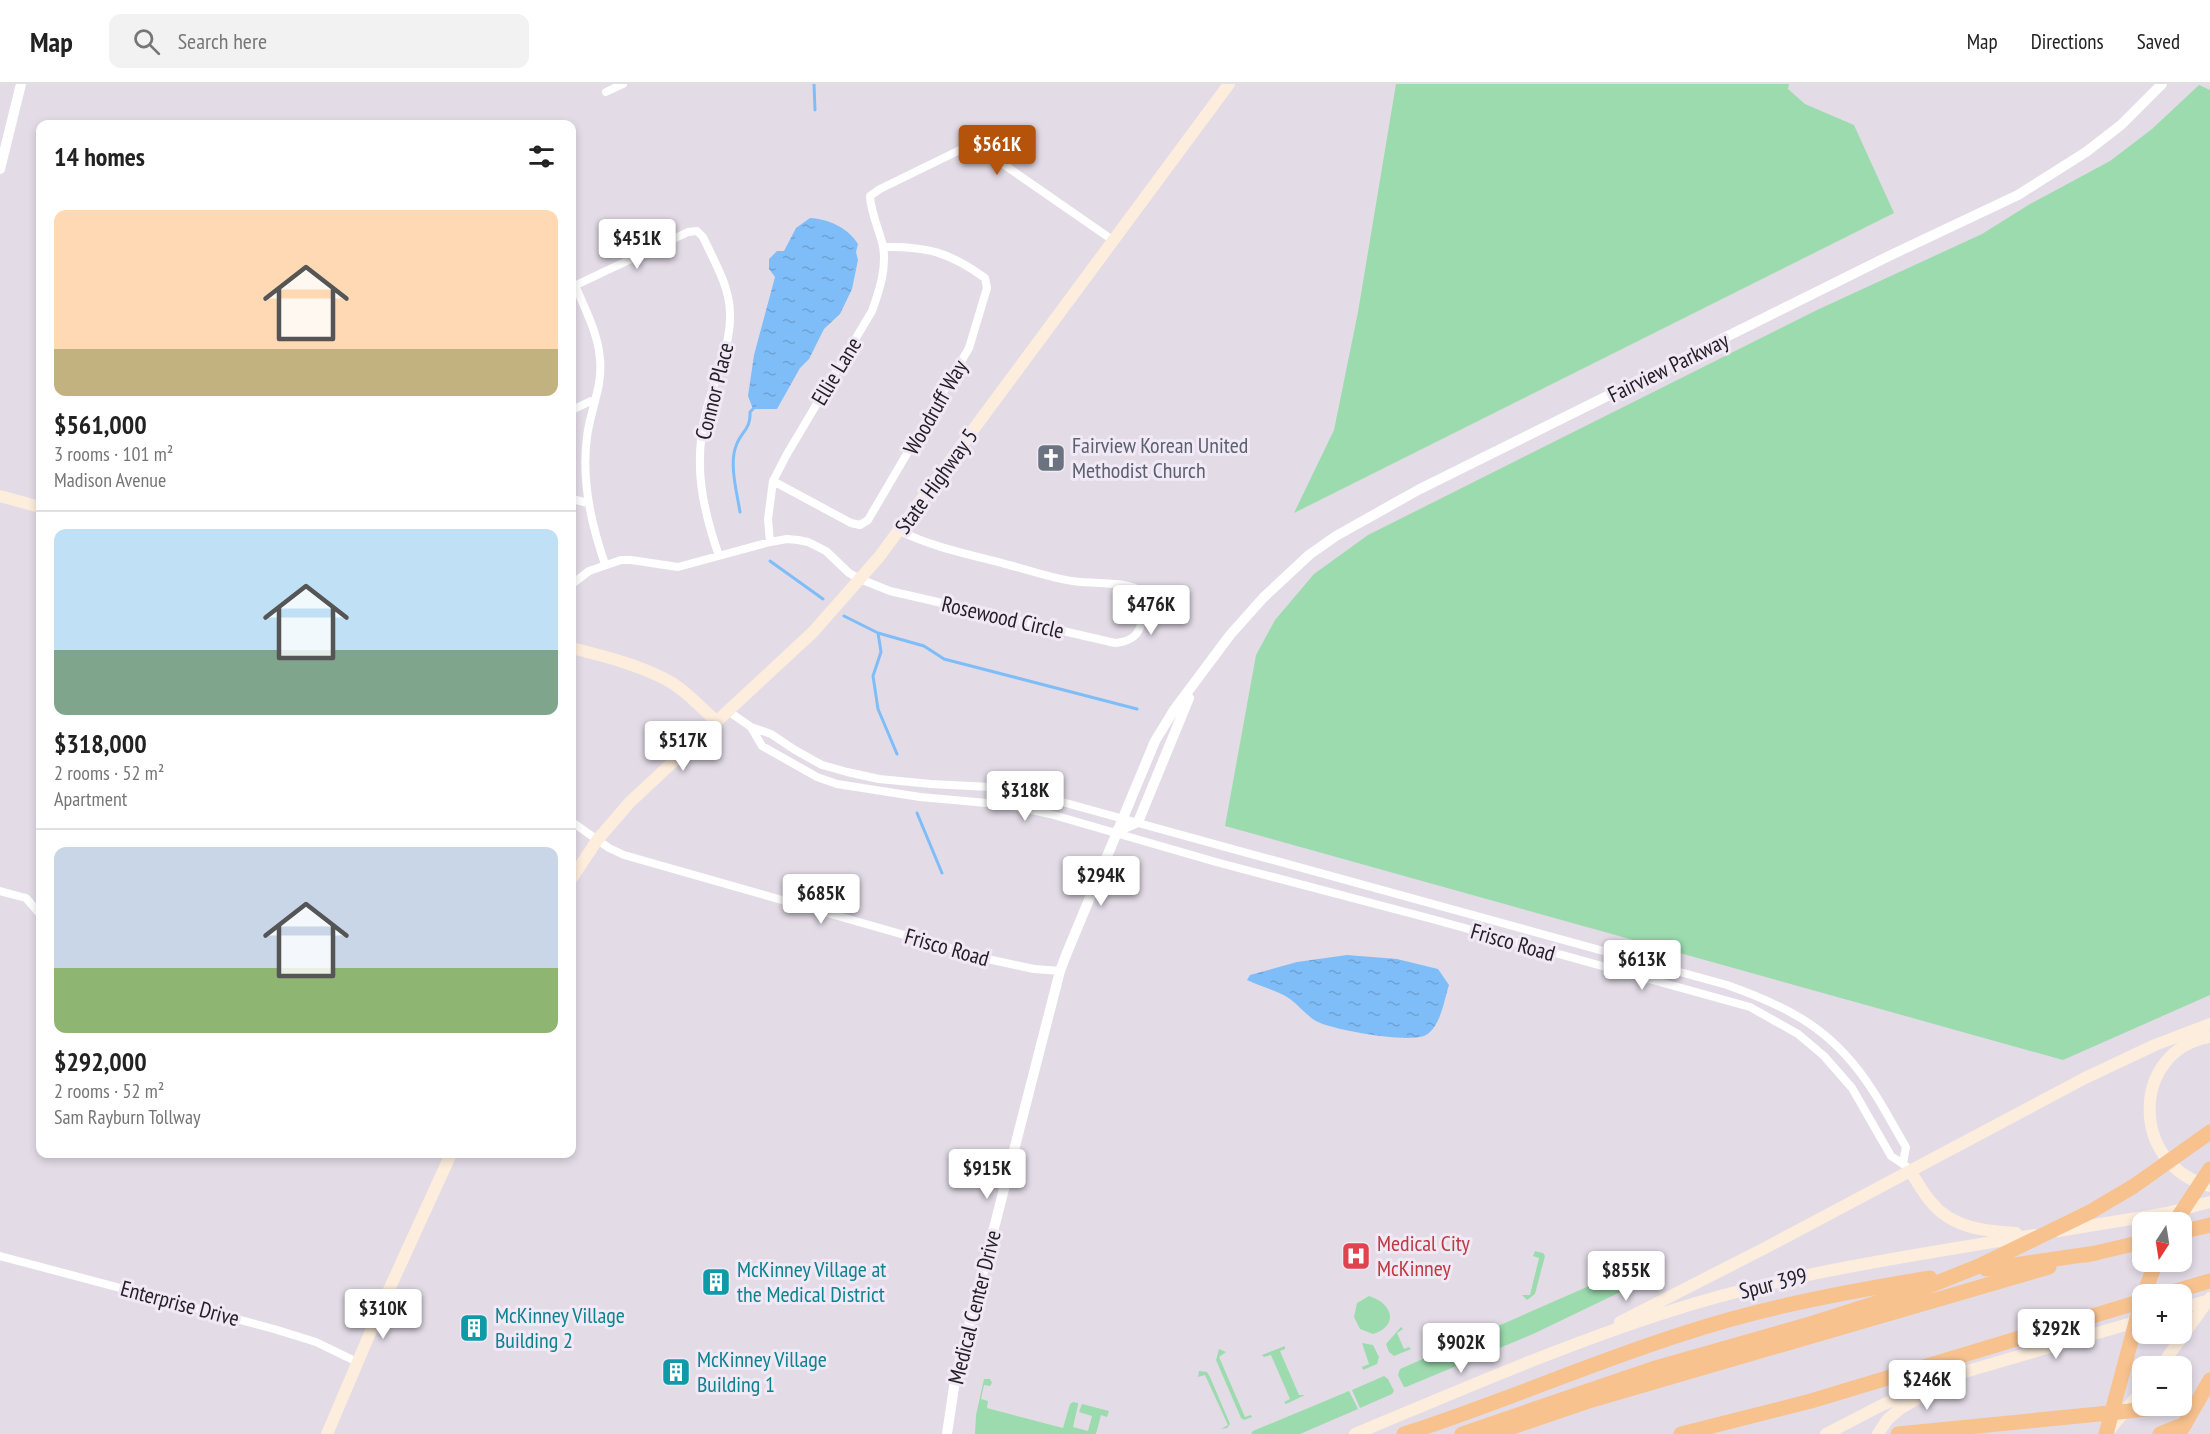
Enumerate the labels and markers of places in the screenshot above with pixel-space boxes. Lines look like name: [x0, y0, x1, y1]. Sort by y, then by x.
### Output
pin: $561K: [955, 125, 1039, 176]
pin: $451K: [595, 219, 679, 270]
place label: Fairview Korean United Methodist Church: [1072, 431, 1248, 484]
church icon: Fairview Korean United Methodist Church: [1035, 442, 1067, 474]
pin: $476K: [1109, 585, 1193, 636]
pin: $517K: [641, 721, 725, 772]
pin: $318K: [983, 771, 1067, 822]
pin: $294K: [1059, 856, 1143, 907]
pin: $685K: [779, 874, 863, 925]
pin: $613K: [1600, 940, 1684, 991]
pin: $915K: [945, 1149, 1029, 1200]
place label: Medical City McKinney: [1377, 1229, 1471, 1282]
hospital icon: Medical City McKinney: [1340, 1240, 1372, 1272]
pin: $855K: [1584, 1251, 1668, 1302]
place label: McKinney Village at the Medical District: [737, 1255, 886, 1308]
building icon: McKinney Village at the Medical District: [700, 1266, 732, 1298]
pin: $310K: [341, 1289, 425, 1340]
place label: McKinney Village Building 2: [495, 1301, 625, 1354]
pin: $292K: [2014, 1309, 2098, 1360]
building icon: McKinney Village Building 2: [458, 1312, 490, 1344]
pin: $902K: [1419, 1323, 1503, 1374]
place label: McKinney Village Building 1: [697, 1345, 827, 1398]
building icon: McKinney Village Building 1: [660, 1356, 692, 1388]
pin: $246K: [1885, 1360, 1969, 1411]

